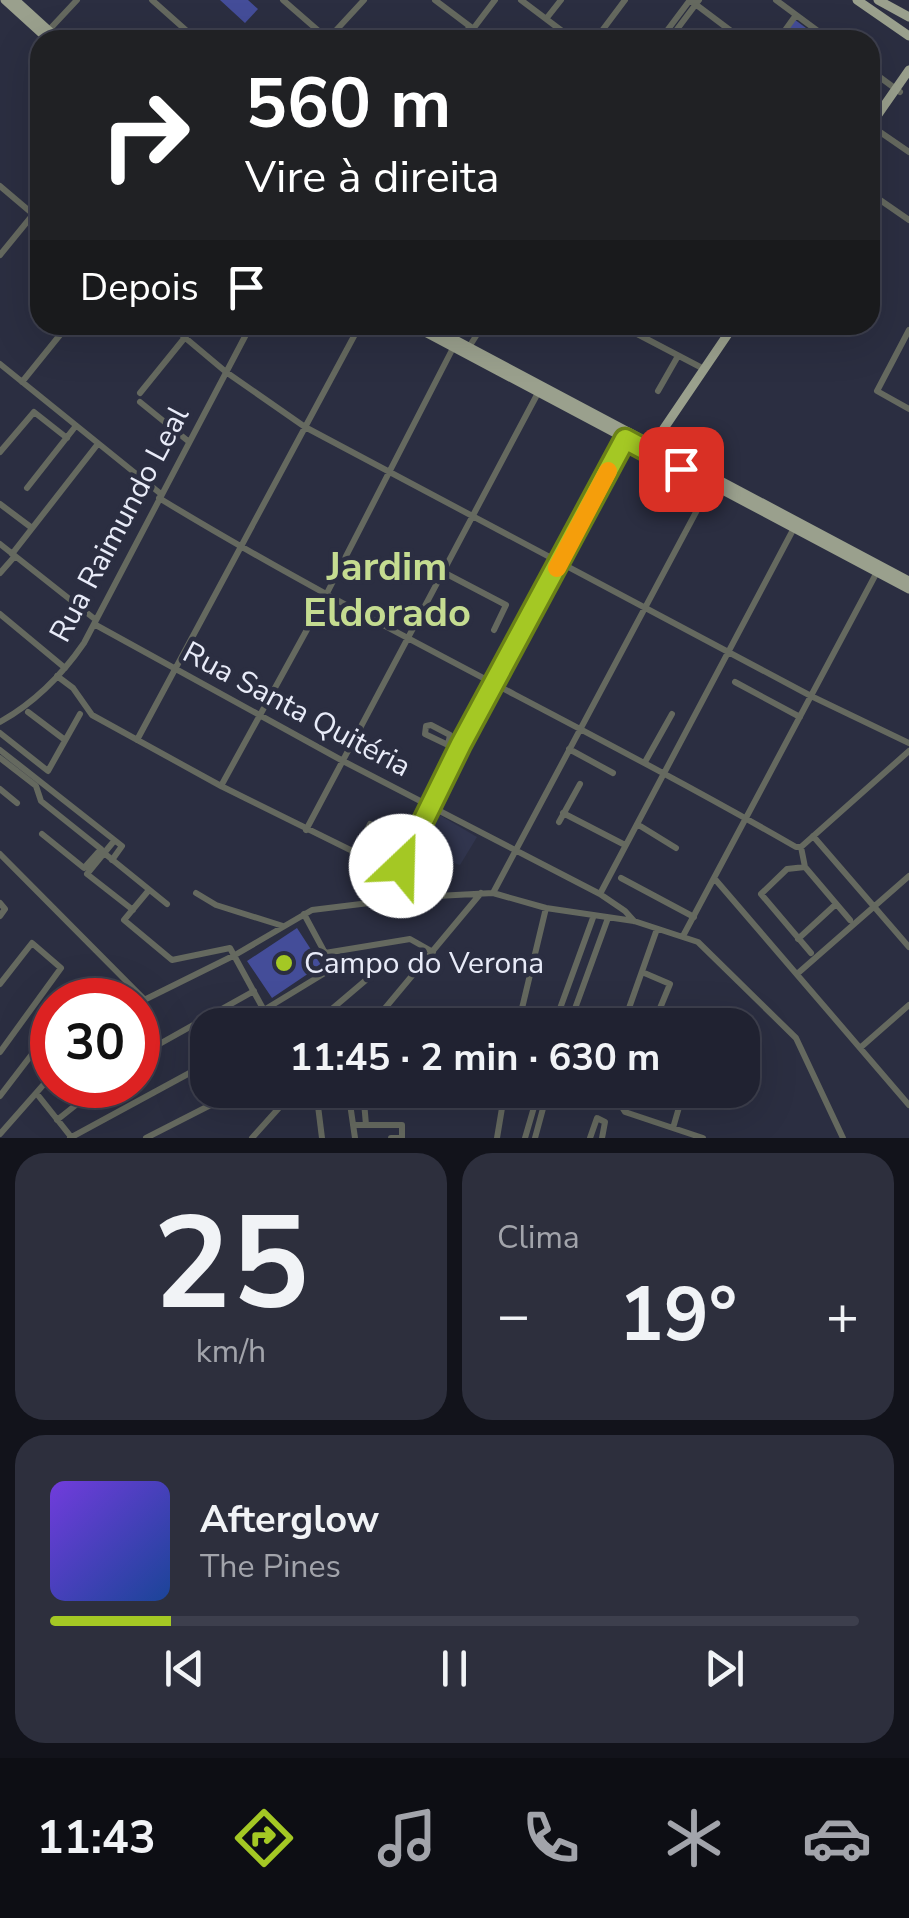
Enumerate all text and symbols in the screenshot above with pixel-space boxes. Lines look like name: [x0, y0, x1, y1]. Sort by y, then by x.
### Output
text: 560 m: [245, 56, 451, 152]
icon: right: [80, 70, 210, 200]
text: Vire à direita: [245, 147, 500, 208]
icon: arrive: [219, 260, 274, 315]
text: Depois: [80, 262, 199, 313]
street label: Rua Raimundo Leal: [40, 399, 199, 649]
pin: [639, 427, 724, 512]
icon: arrive: [654, 442, 709, 497]
district label: Jardim Eldorado: [303, 540, 471, 640]
street label: Rua Santa Quitéria: [176, 632, 418, 787]
position arrow: [349, 814, 453, 918]
place label: Campo do Verona: [304, 943, 544, 984]
marker: Campo do Verona: [273, 952, 295, 974]
speed limit sign: 30: [30, 978, 160, 1108]
text: 11:45 · 2 min · 630 m: [290, 1032, 660, 1083]
text: 25: [153, 1176, 309, 1353]
text: Clima: [497, 1216, 580, 1259]
text: 19°: [619, 1264, 737, 1366]
text: −: [497, 1278, 530, 1353]
text: +: [826, 1278, 859, 1353]
text: km/h: [196, 1330, 266, 1373]
text: Afterglow: [200, 1494, 379, 1545]
text: The Pines: [200, 1545, 341, 1588]
icon: previous: [157, 1641, 212, 1696]
icon: pause: [427, 1641, 482, 1696]
icon: next: [697, 1641, 752, 1696]
icon: directions: [229, 1803, 299, 1873]
icon: music: [372, 1803, 442, 1873]
icon: phone: [516, 1803, 586, 1873]
icon: climate: [659, 1803, 729, 1873]
icon: car: [802, 1803, 872, 1873]
text: 11:43: [37, 1808, 156, 1869]

